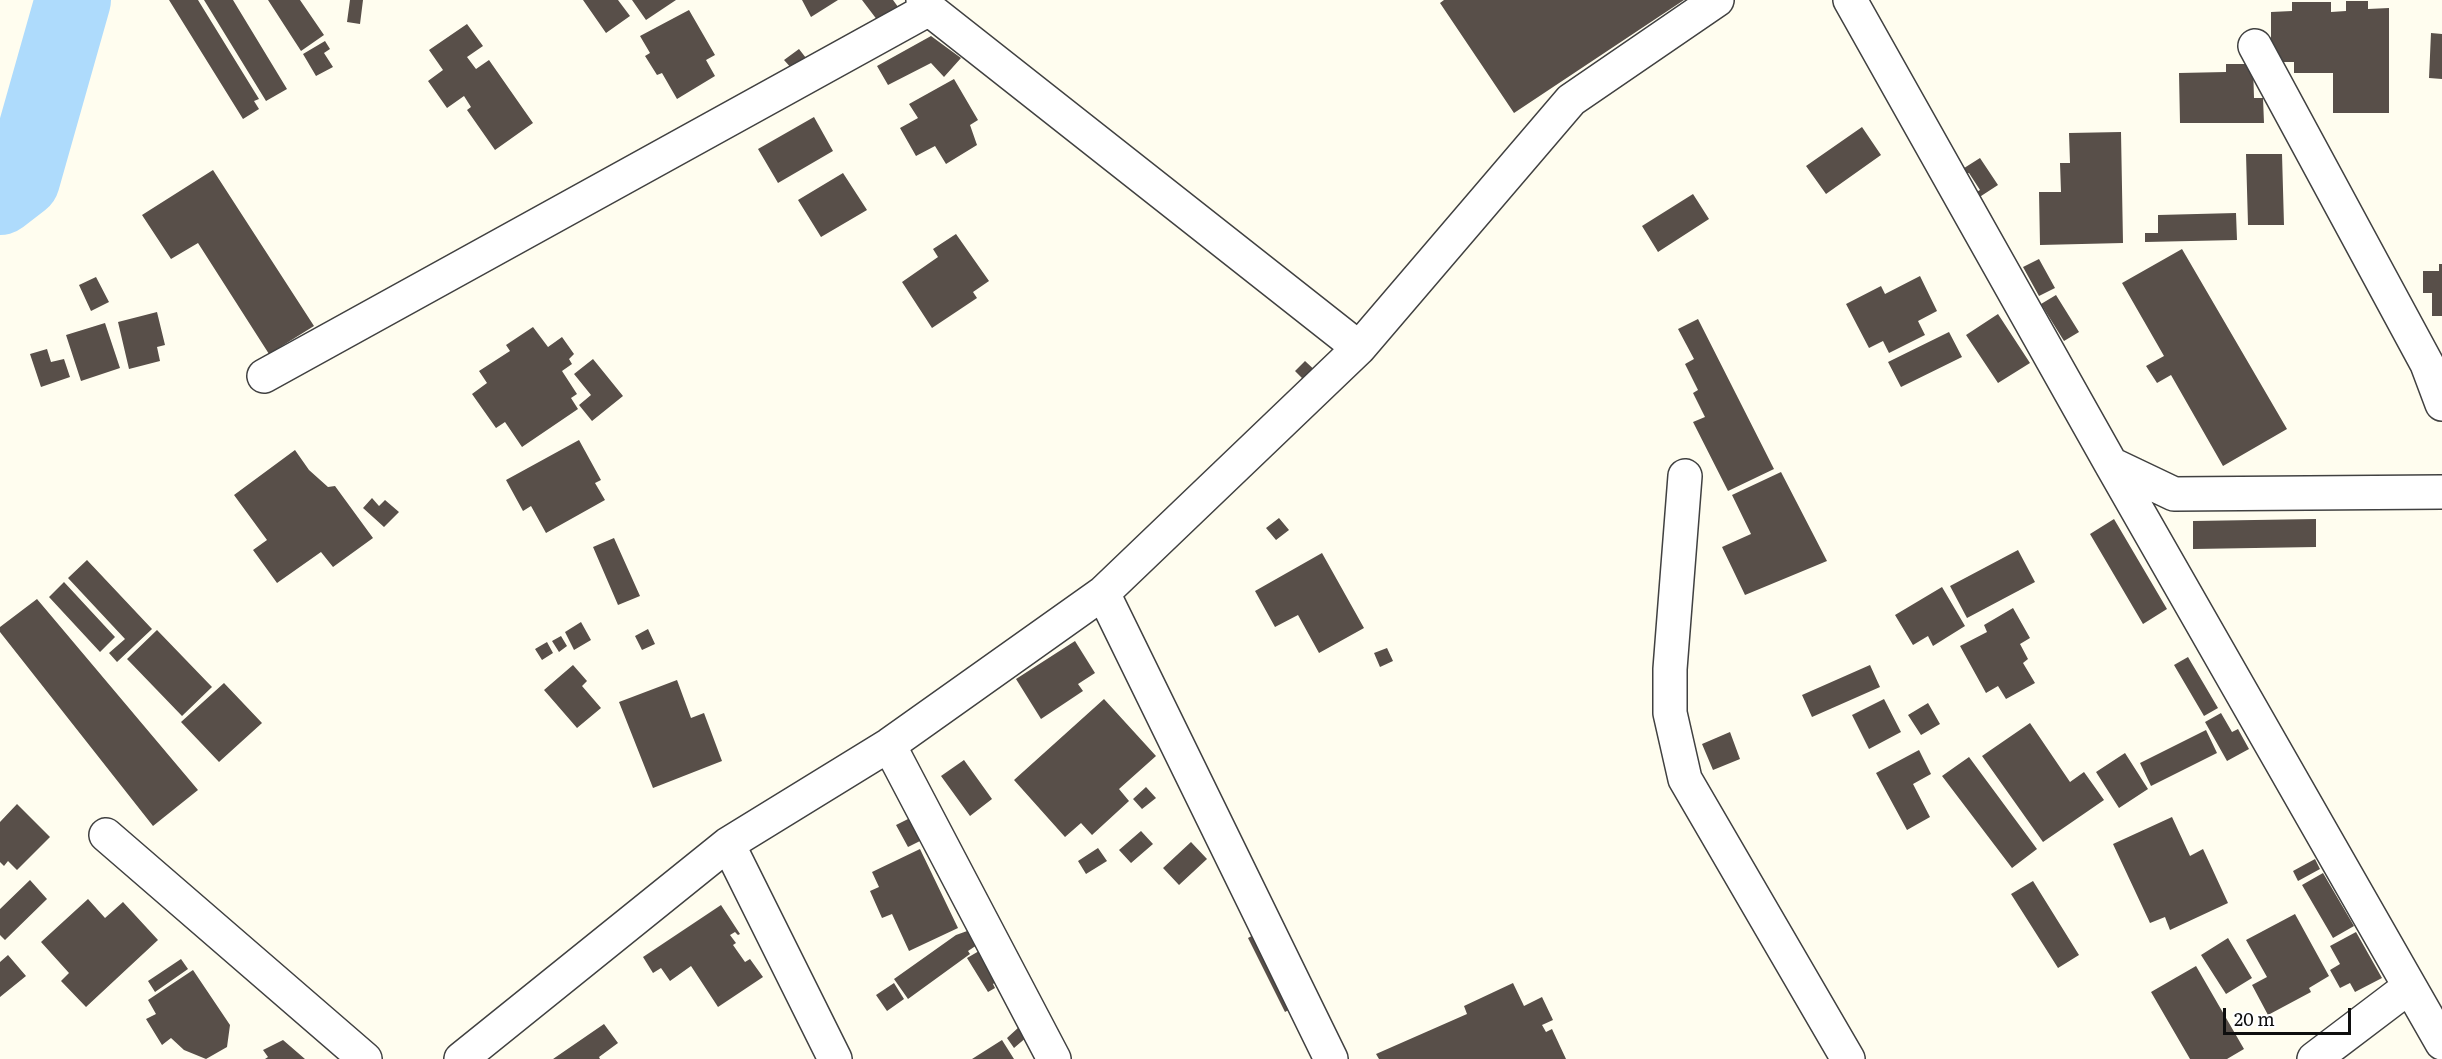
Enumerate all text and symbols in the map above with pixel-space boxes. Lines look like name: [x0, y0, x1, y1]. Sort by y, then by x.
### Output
scale bar: [2226, 996, 2354, 1034]
text: 20 m: [2234, 1005, 2275, 1032]

